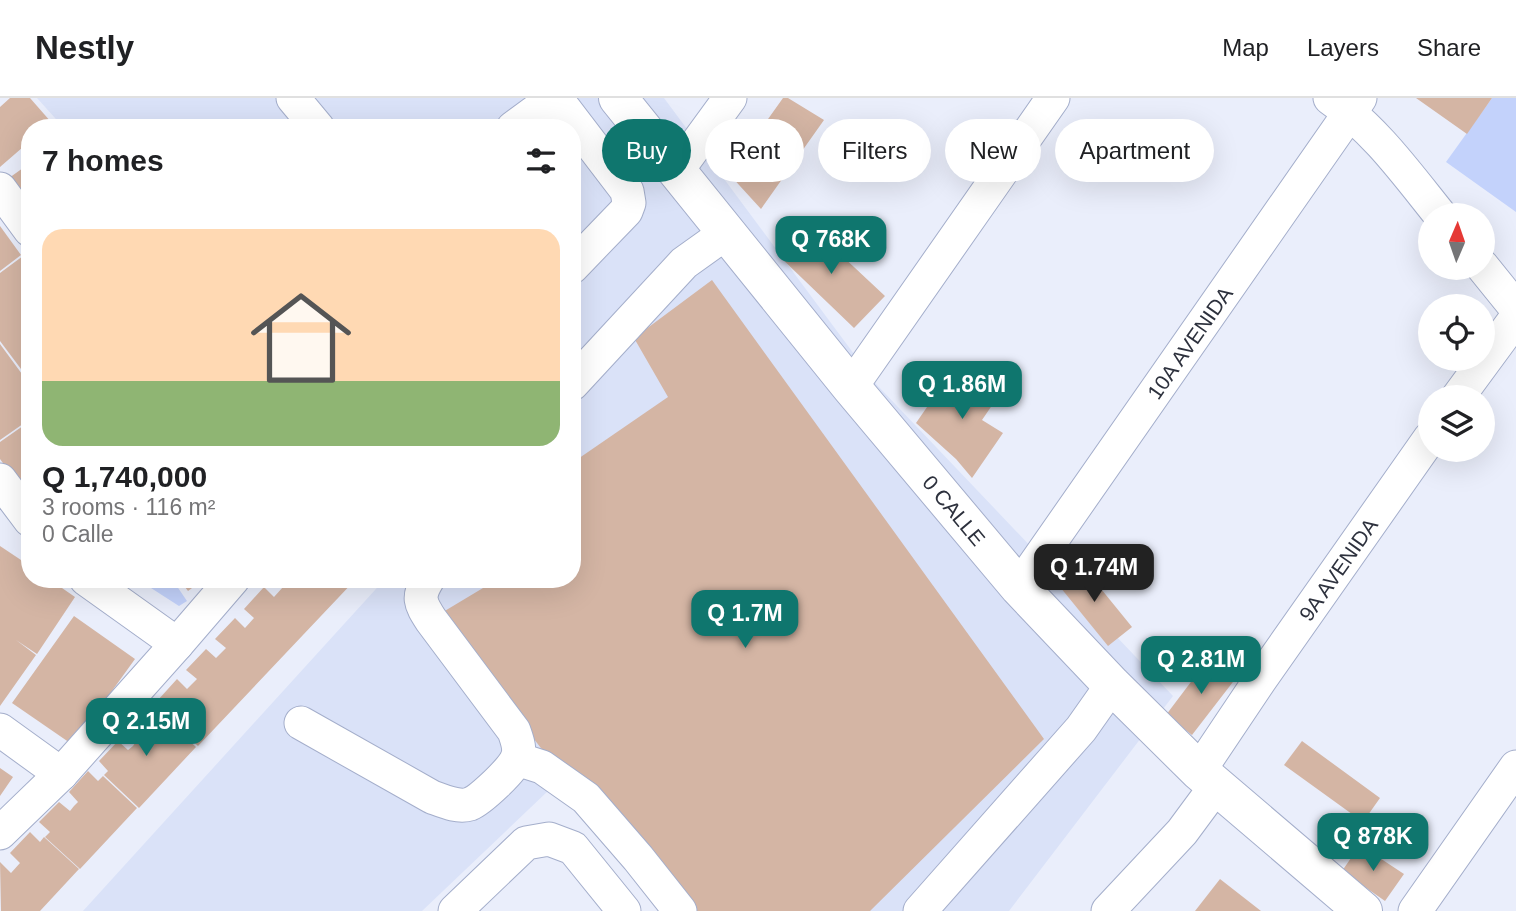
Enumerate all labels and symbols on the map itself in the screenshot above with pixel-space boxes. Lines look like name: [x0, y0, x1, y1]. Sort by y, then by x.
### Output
north arrow: [1418, 203, 1494, 280]
pin: Q 768K: [774, 216, 888, 276]
street label: 10A AVENIDA: [1142, 282, 1237, 403]
pin: Q 1.86M: [897, 362, 1027, 421]
street label: 0 CALLE: [919, 471, 990, 550]
street label: 9A AVENIDA: [1294, 513, 1382, 625]
pin: Q 1.74M: [1029, 545, 1159, 604]
pin: Q 1.7M: [688, 590, 802, 650]
pin: Q 2.81M: [1136, 636, 1266, 696]
pin: Q 2.15M: [81, 698, 211, 758]
pin: Q 878K: [1316, 814, 1430, 873]

